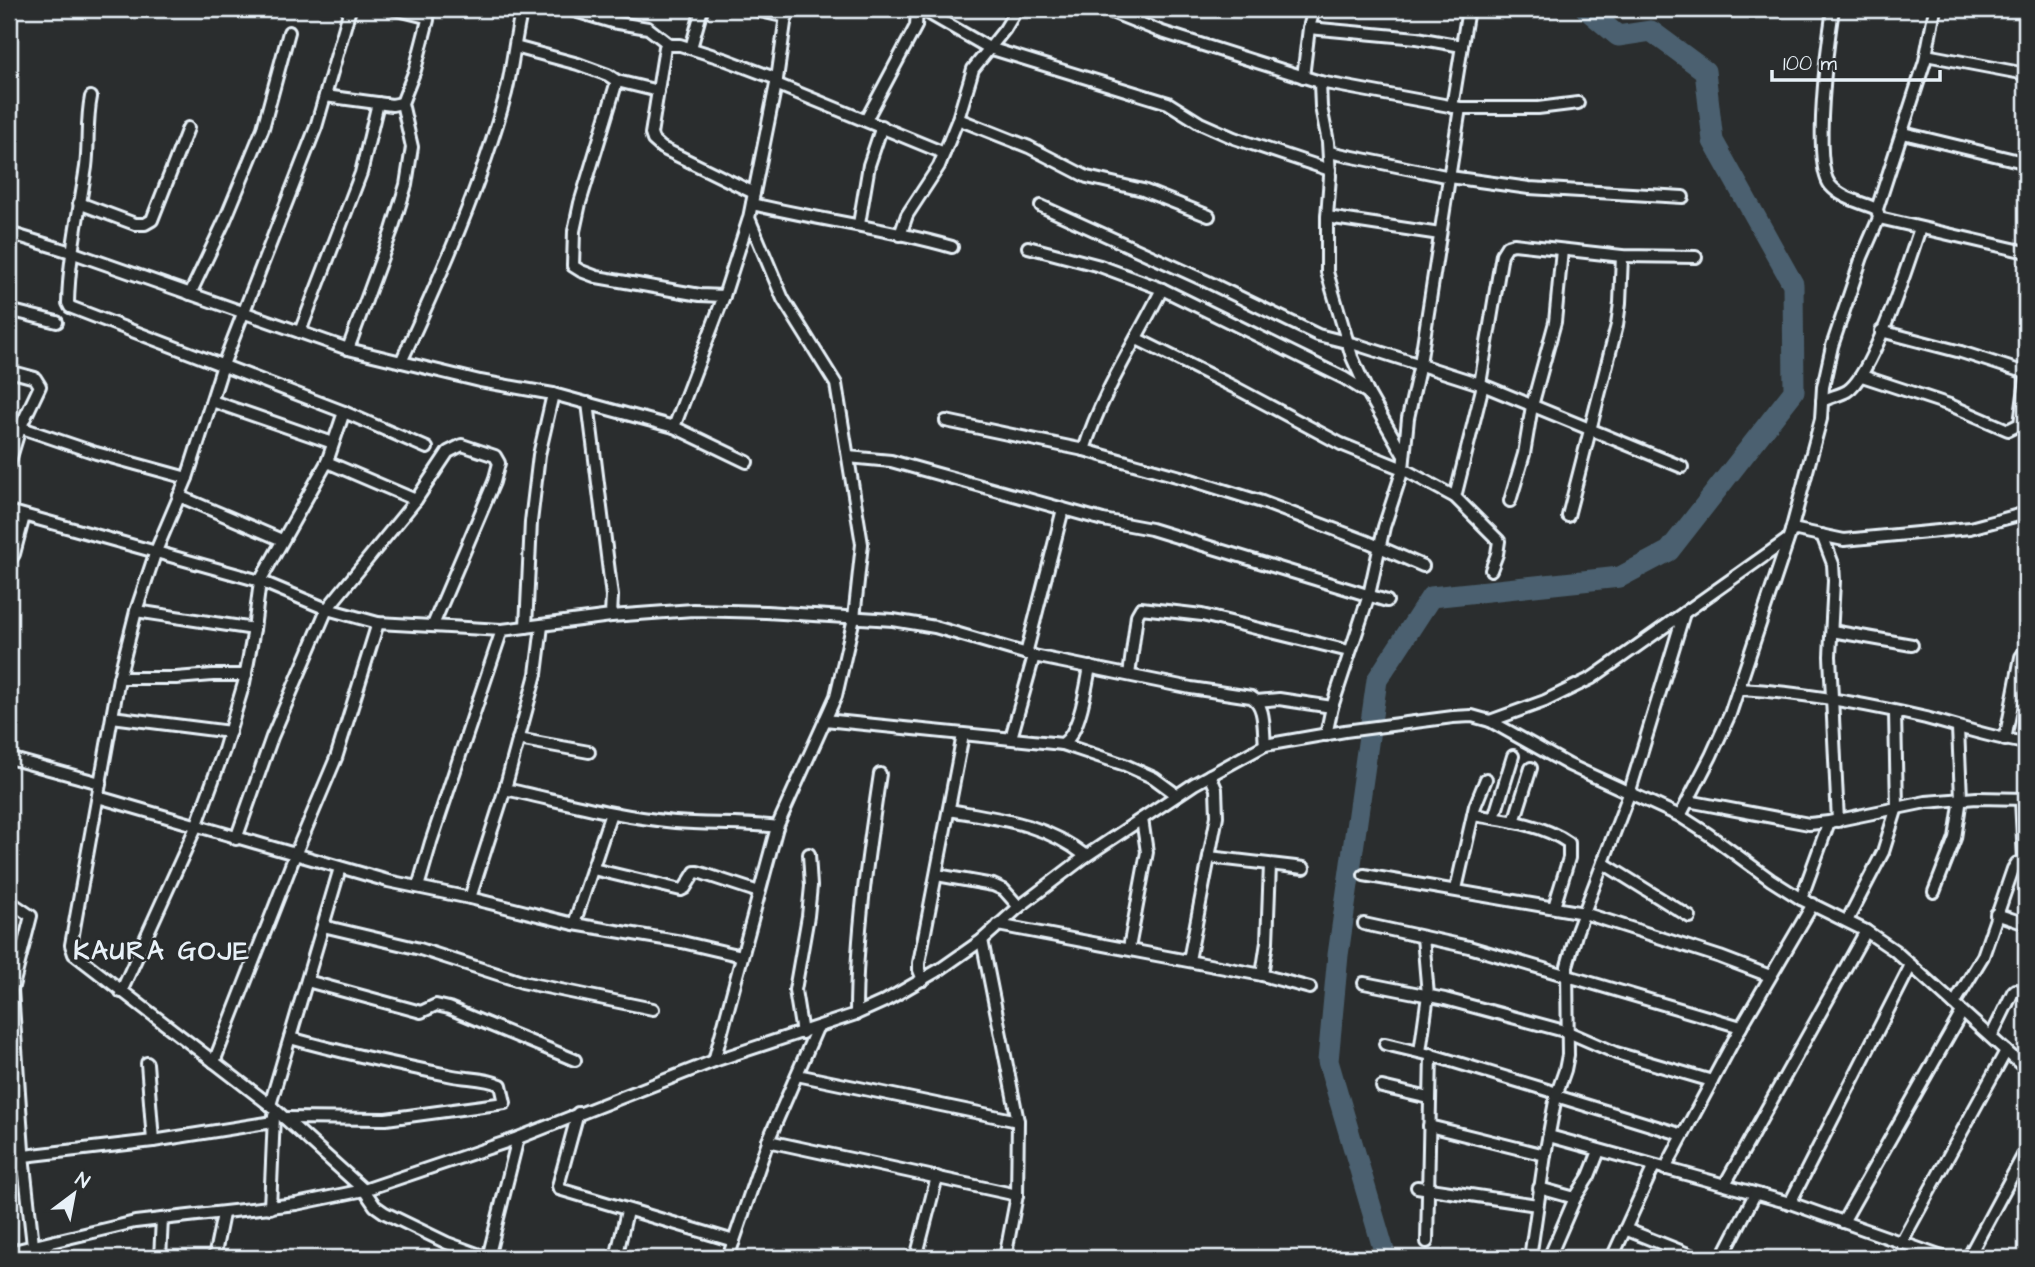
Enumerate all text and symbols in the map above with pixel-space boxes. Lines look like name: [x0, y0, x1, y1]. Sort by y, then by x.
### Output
scale bar: [1772, 38, 1940, 82]
text: 100 m: [1783, 49, 1838, 78]
district label: KAURA GOJE: [73, 933, 251, 969]
north arrow: [38, 1158, 108, 1228]
text: N: [70, 1166, 94, 1196]

